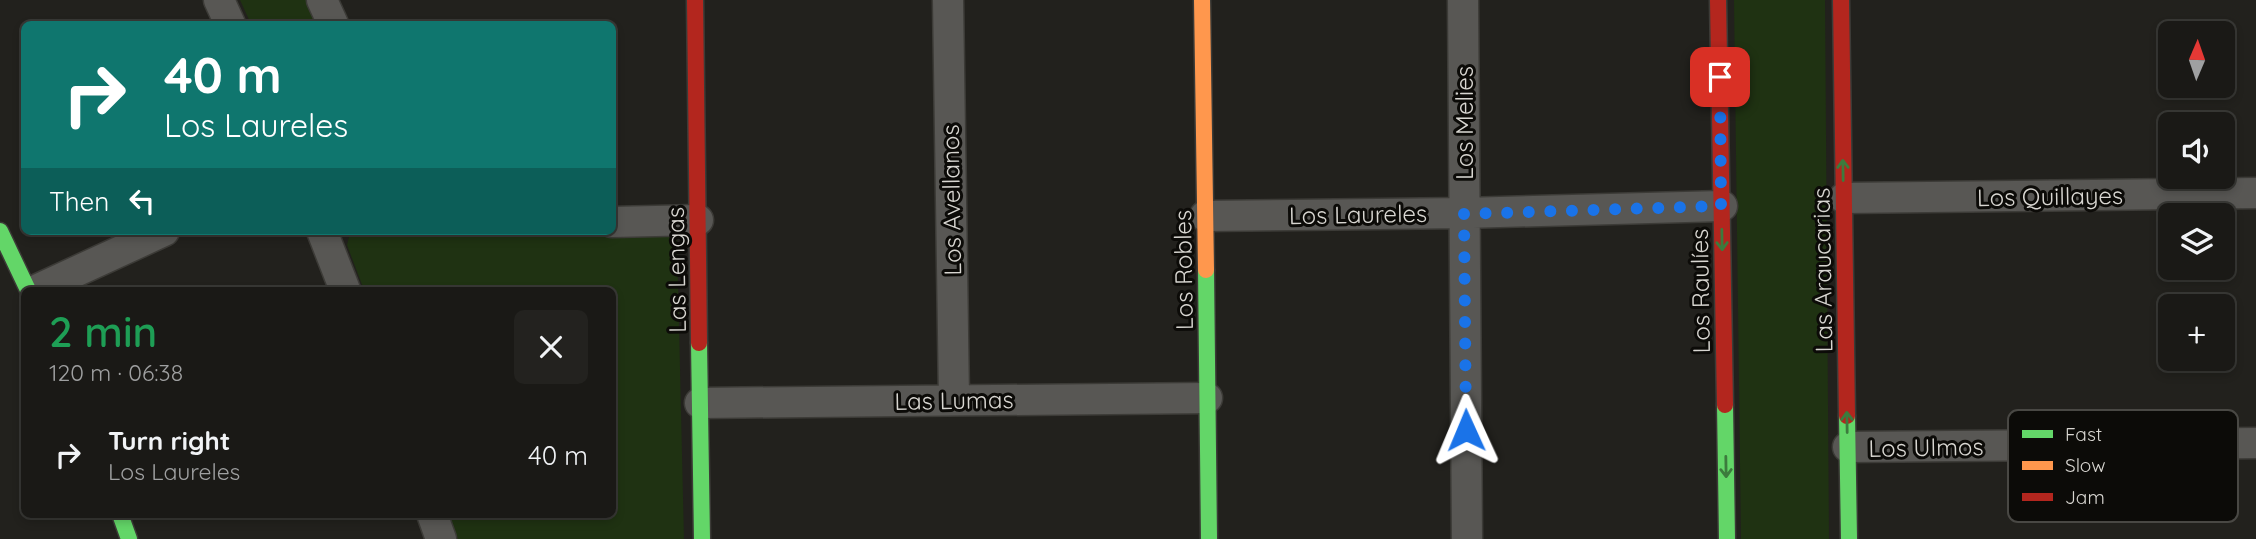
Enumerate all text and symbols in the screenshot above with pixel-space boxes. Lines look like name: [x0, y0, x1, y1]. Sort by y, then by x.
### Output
north arrow: [2158, 21, 2235, 98]
map controls: [2158, 21, 2235, 371]
text: 40 m: [164, 44, 282, 105]
pin: [1690, 47, 1750, 107]
icon: right: [49, 49, 140, 140]
icon: arrive: [1701, 58, 1739, 96]
street label: Los Melies: [1449, 66, 1479, 180]
text: Los Laureles: [164, 105, 348, 145]
button: sound: [2158, 112, 2235, 189]
street label: Los Avellanos: [935, 124, 967, 276]
one-way arrow: [1837, 159, 1850, 182]
street label: Los Quillayes: [1977, 180, 2123, 212]
icon: left: [123, 182, 161, 220]
text: Then: [49, 185, 109, 218]
street label: Las Araucarias: [1806, 187, 1838, 353]
street label: Los Laureles: [1289, 198, 1427, 230]
button: layers: [2158, 203, 2235, 280]
street label: Las Lengas: [660, 207, 692, 333]
street label: Los Robles: [1167, 210, 1199, 330]
street label: Los Raulíes: [1684, 228, 1716, 354]
one-way arrow: [1715, 228, 1729, 251]
button: +: [2158, 294, 2235, 371]
text: 2 min: [49, 305, 157, 358]
button: close: [514, 310, 588, 384]
text: 120 m · 06:38: [49, 358, 183, 387]
street label: Las Lumas: [894, 384, 1014, 416]
position arrow: [1429, 393, 1503, 467]
legend: [2008, 410, 2238, 522]
one-way arrow: [1840, 411, 1854, 434]
text: Fast: [2065, 422, 2102, 446]
text: Turn right: [108, 424, 230, 457]
street label: Los Ulmos: [1868, 431, 1984, 463]
icon: right: [49, 436, 87, 474]
text: 40 m: [528, 439, 588, 472]
text: Slow: [2065, 453, 2106, 477]
one-way arrow: [1719, 455, 1733, 478]
text: Los Laureles: [108, 457, 240, 486]
text: Jam: [2065, 485, 2105, 509]

